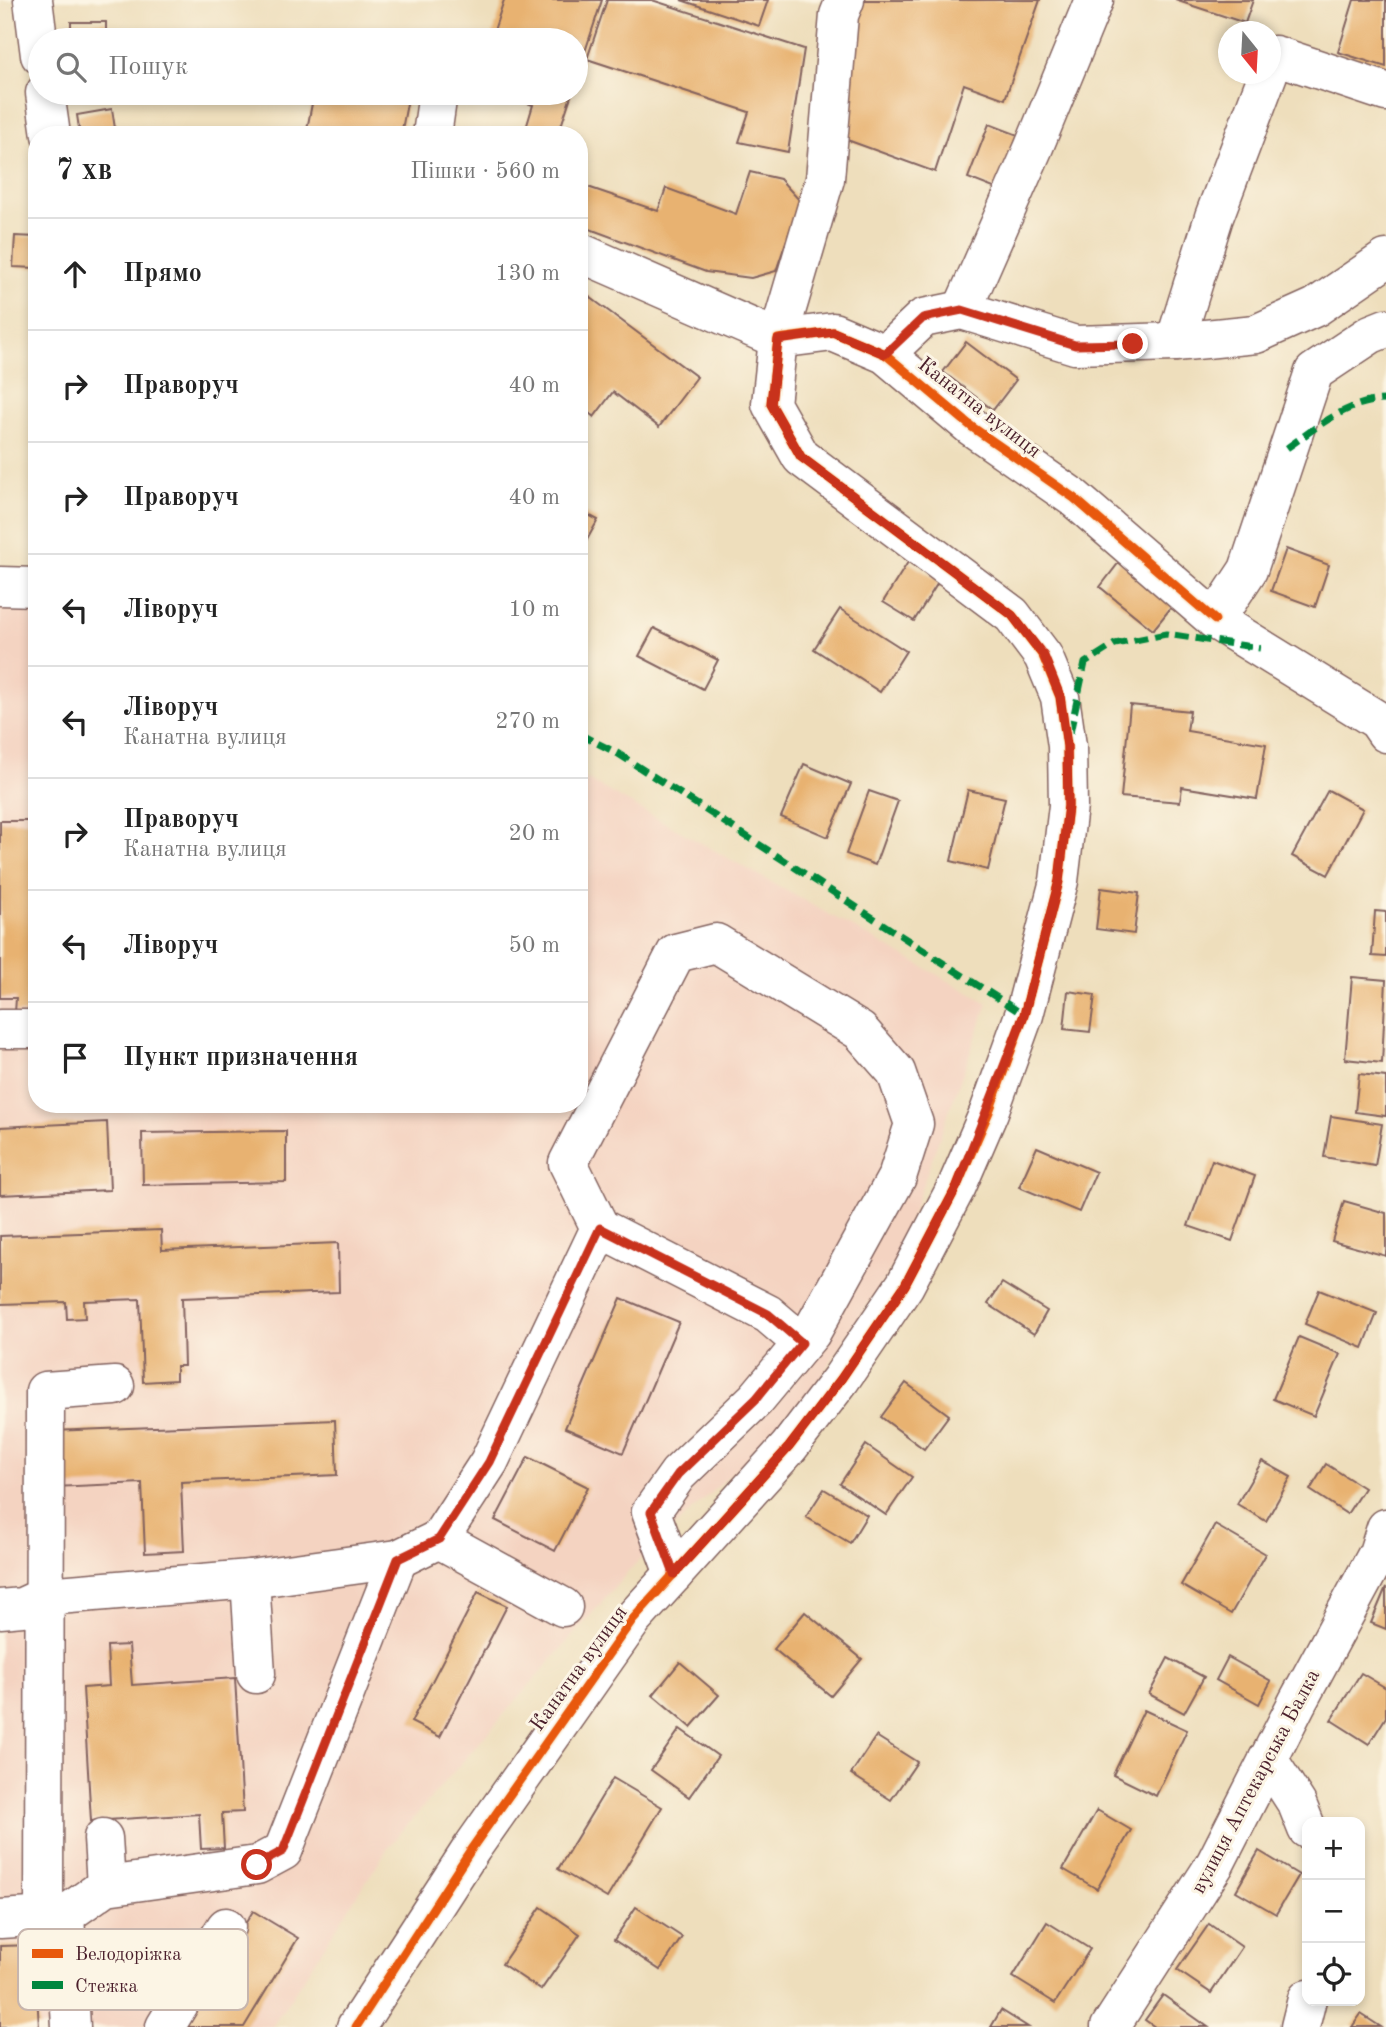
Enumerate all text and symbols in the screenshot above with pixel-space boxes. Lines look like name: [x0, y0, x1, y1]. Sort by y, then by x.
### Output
north arrow: [1218, 21, 1281, 84]
search box: [28, 28, 588, 105]
icon: search: [52, 48, 90, 86]
text: Пошук: [108, 54, 188, 80]
text: 7 хв: [56, 156, 112, 186]
text: Пішки · 560 m: [410, 160, 560, 183]
icon: ahead: [56, 255, 94, 293]
text: Прямо: [123, 261, 202, 287]
text: 130 m: [495, 262, 560, 285]
route end: [1117, 328, 1148, 359]
street label: Канатна вулиця: [914, 354, 1045, 463]
icon: right: [56, 367, 94, 405]
text: Праворуч: [123, 373, 239, 399]
text: 40 m: [509, 374, 560, 397]
icon: right: [56, 479, 94, 517]
text: Праворуч: [123, 485, 239, 511]
text: 40 m: [509, 486, 560, 509]
icon: left: [56, 591, 94, 629]
text: Ліворуч: [123, 597, 218, 623]
text: 10 m: [509, 598, 560, 621]
text: Ліворуч: [123, 695, 218, 721]
icon: left: [56, 703, 94, 741]
text: 270 m: [495, 710, 560, 733]
text: Канатна вулиця: [123, 726, 287, 749]
text: Праворуч: [123, 807, 239, 833]
icon: right: [56, 815, 94, 853]
text: 20 m: [509, 822, 560, 845]
text: Канатна вулиця: [123, 838, 287, 861]
icon: left: [56, 927, 94, 965]
text: Ліворуч: [123, 933, 218, 959]
text: 50 m: [509, 934, 560, 957]
icon: arrive: [56, 1039, 94, 1077]
text: Пункт призначення: [123, 1045, 358, 1071]
street label: Канатна вулиця: [527, 1602, 632, 1736]
street label: вулиця Аптекарська Балка: [1188, 1666, 1324, 1897]
map controls: [1302, 1817, 1365, 2006]
button: +: [1302, 1817, 1365, 1880]
route start: [241, 1849, 272, 1880]
button: −: [1302, 1880, 1365, 1943]
legend: [18, 1929, 248, 2010]
button: locate: [1302, 1943, 1365, 2006]
text: Велодоріжка: [75, 1946, 182, 1965]
text: Стежка: [75, 1978, 139, 1997]

